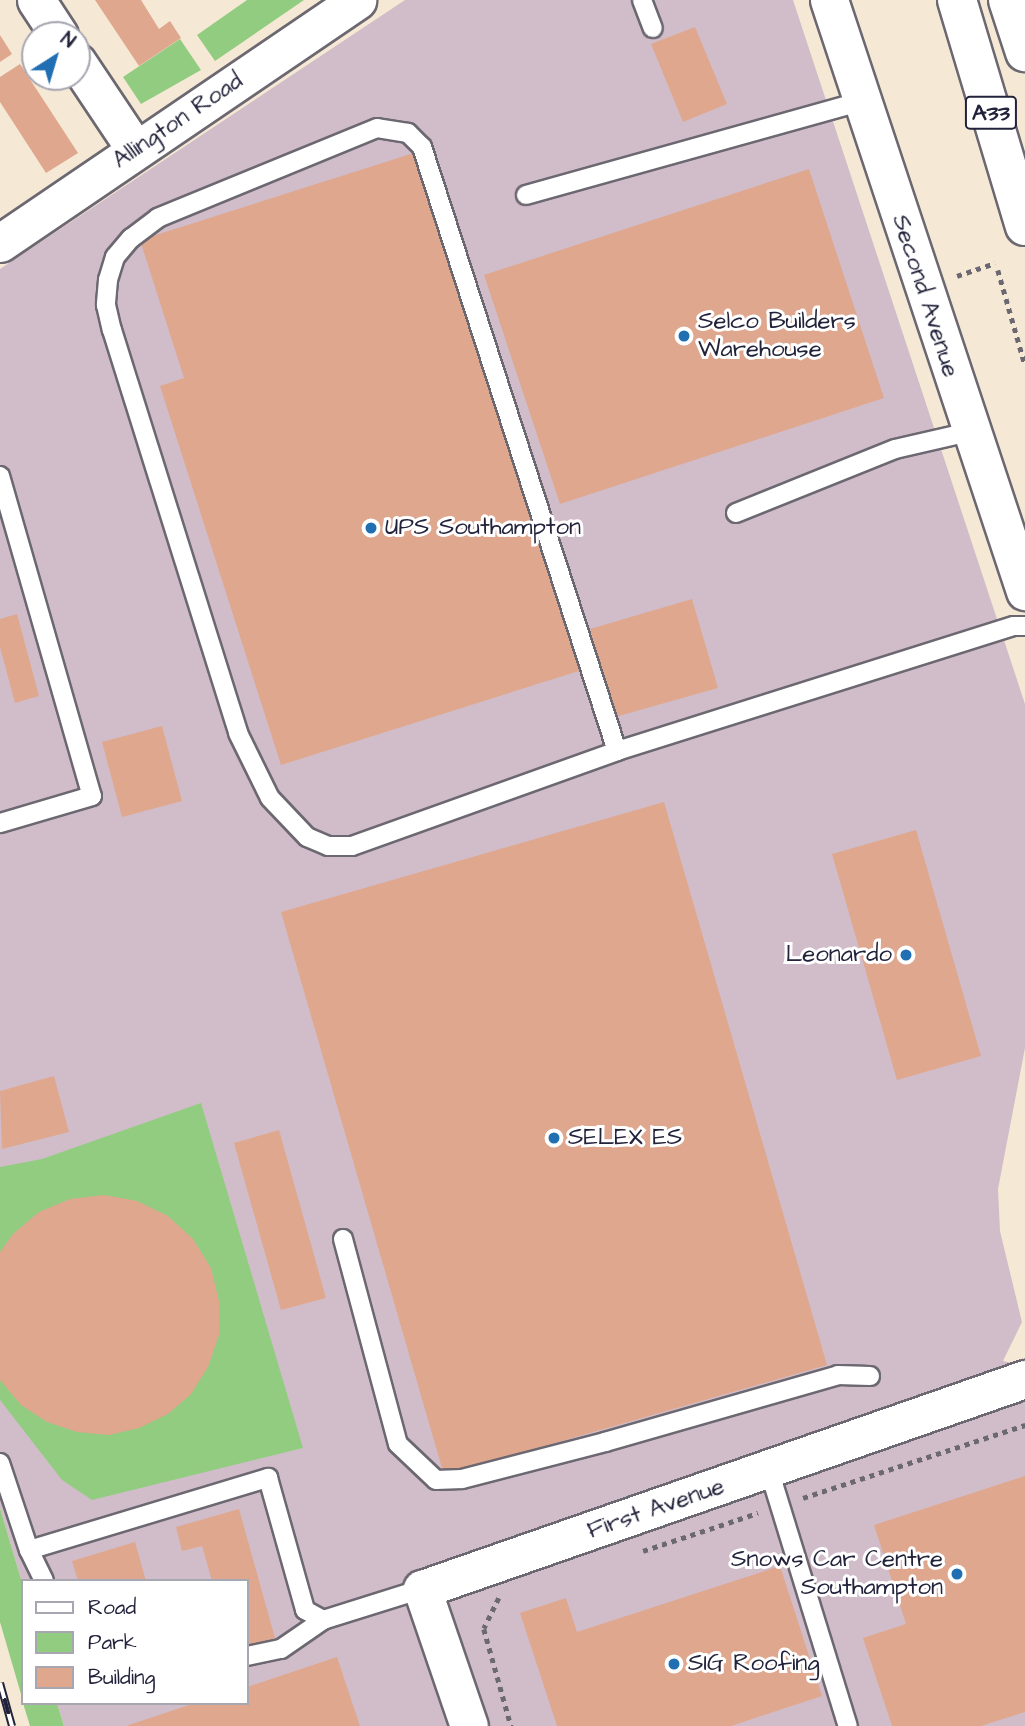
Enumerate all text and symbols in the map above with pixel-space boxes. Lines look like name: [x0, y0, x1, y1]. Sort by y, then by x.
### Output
north arrow: [21, 21, 91, 91]
text: N: [55, 26, 81, 55]
street label: Allington Road: [107, 67, 249, 175]
road number: A33: [965, 94, 1017, 132]
street label: Second Avenue: [885, 211, 965, 381]
place label: Selco Builders Warehouse: [698, 308, 856, 364]
marker: Selco Builders Warehouse: [676, 328, 692, 344]
place label: UPS Southampton: [385, 514, 581, 542]
marker: UPS Southampton: [363, 520, 379, 536]
place label: Leonardo: [786, 941, 892, 969]
marker: Leonardo: [898, 947, 914, 963]
place label: SELEX ES: [568, 1124, 682, 1152]
marker: SELEX ES: [546, 1130, 562, 1146]
street label: First Avenue: [584, 1472, 728, 1546]
place label: Snows Car Centre Southampton: [731, 1546, 943, 1602]
marker: Snows Car Centre Southampton: [949, 1566, 965, 1582]
legend: [21, 1579, 248, 1705]
text: Road: [88, 1593, 136, 1622]
text: Park: [88, 1628, 137, 1657]
place label: SIG Roofing: [688, 1650, 820, 1678]
marker: SIG Roofing: [666, 1656, 682, 1672]
text: Building: [88, 1663, 155, 1692]

